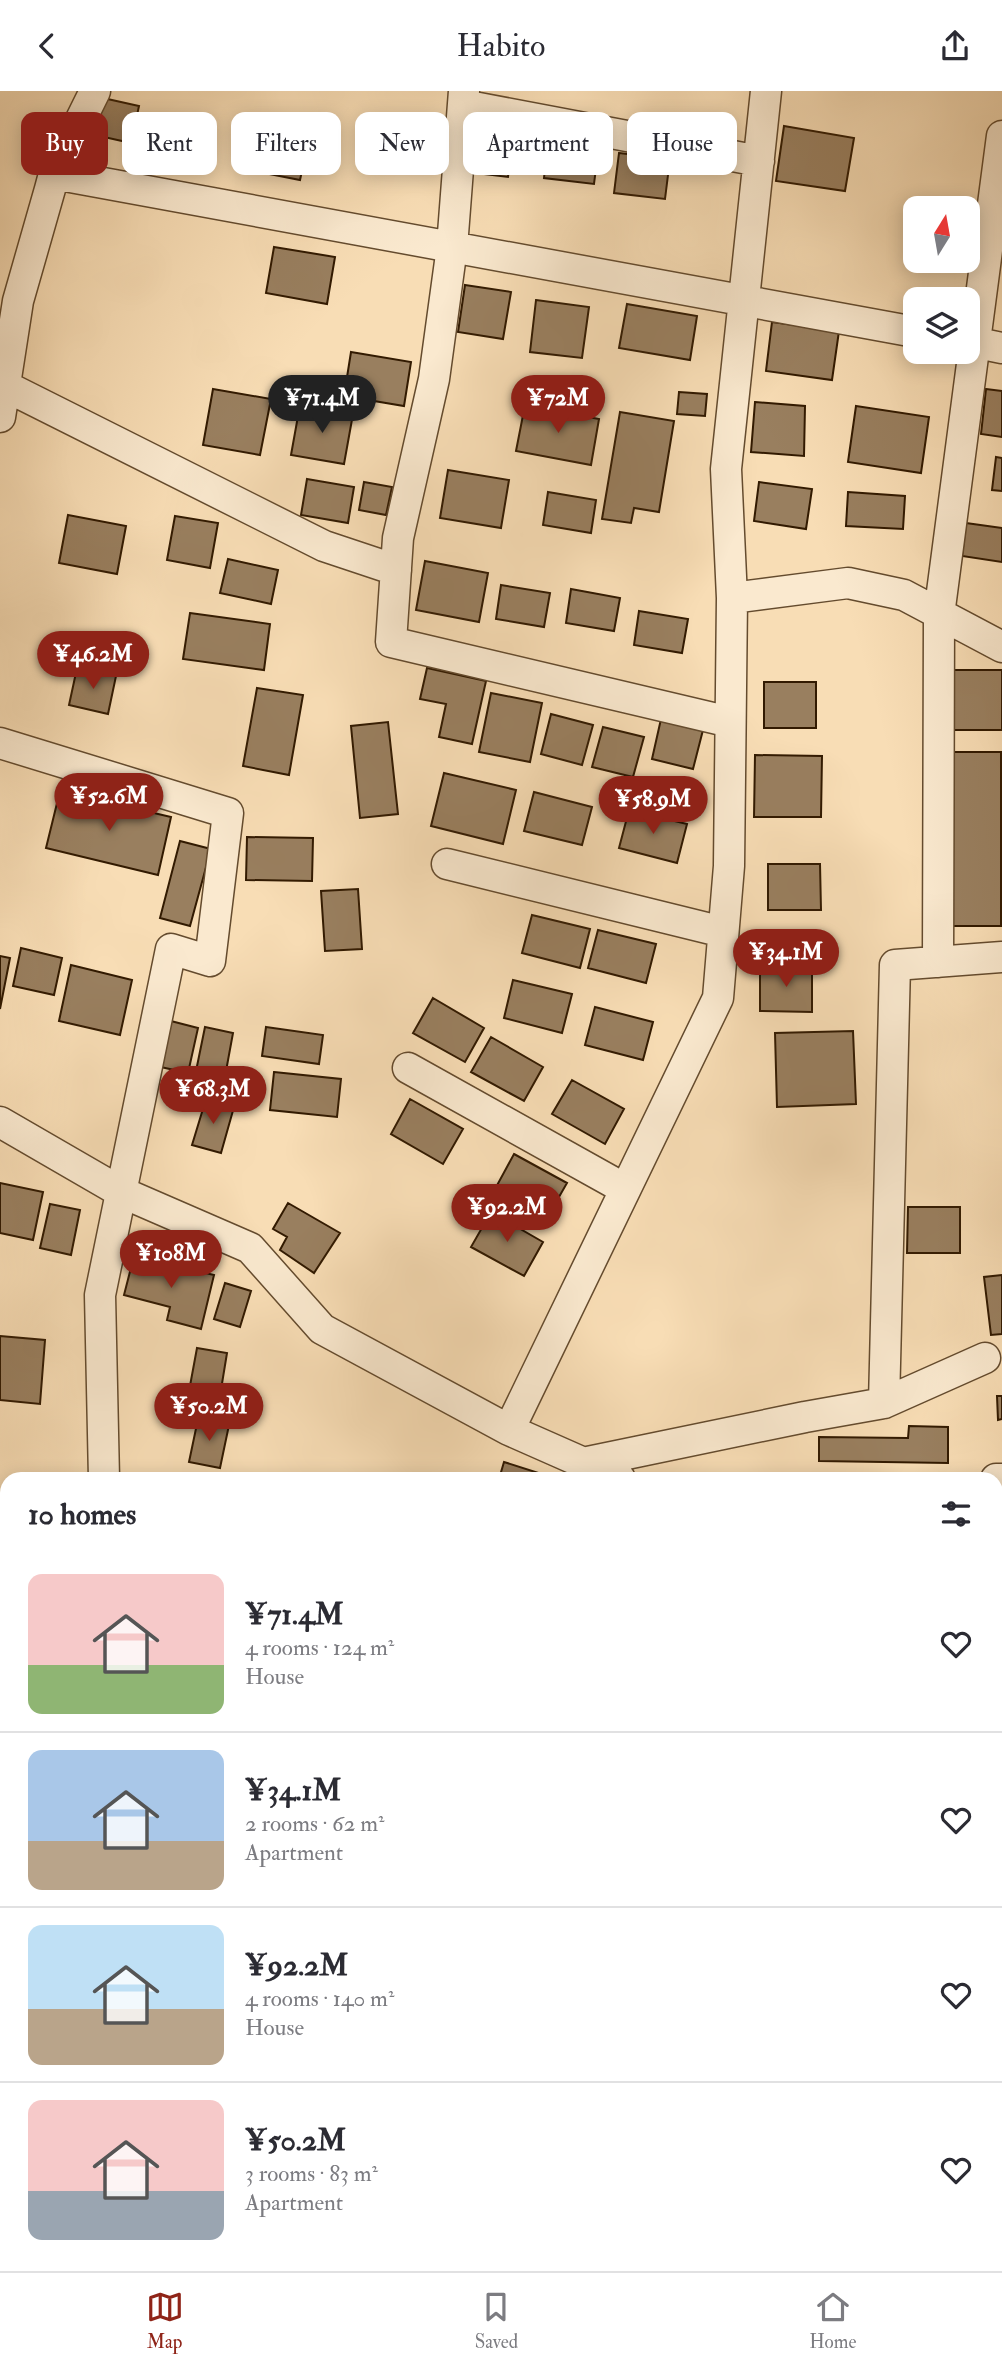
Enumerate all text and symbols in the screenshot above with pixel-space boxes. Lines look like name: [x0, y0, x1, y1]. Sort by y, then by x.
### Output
text: Habito: [457, 26, 545, 66]
icon: back: [28, 27, 66, 65]
icon: share: [936, 27, 974, 65]
chip: Buy: [21, 112, 108, 175]
chip: Rent: [122, 112, 217, 175]
chip: Filters: [231, 112, 341, 175]
chip: New: [355, 112, 449, 175]
chip: Apartment: [463, 112, 613, 175]
chip: House: [627, 112, 737, 175]
north arrow: [903, 196, 980, 273]
map controls: [903, 196, 980, 364]
button: layers: [903, 287, 980, 364]
pin: ¥71.4M: [265, 375, 379, 435]
pin: ¥72M: [517, 375, 599, 435]
text: ¥71.4M: [284, 383, 360, 412]
text: ¥72M: [527, 383, 589, 412]
pin: ¥46.2M: [36, 631, 150, 691]
text: ¥46.2M: [53, 639, 133, 668]
pin: ¥52.6M: [52, 773, 166, 833]
pin: ¥58.9M: [596, 777, 710, 836]
text: ¥52.6M: [70, 781, 148, 810]
text: ¥58.9M: [615, 784, 691, 813]
pin: ¥34.1M: [729, 929, 843, 989]
text: ¥34.1M: [749, 937, 823, 966]
pin: ¥68.3M: [156, 1067, 270, 1126]
text: ¥68.3M: [175, 1074, 251, 1103]
pin: ¥92.2M: [450, 1185, 564, 1244]
text: ¥92.2M: [467, 1192, 547, 1221]
pin: ¥108M: [122, 1231, 220, 1290]
text: ¥108M: [136, 1238, 206, 1267]
pin: ¥50.2M: [152, 1383, 266, 1443]
text: ¥50.2M: [170, 1391, 248, 1420]
icon: filters: [937, 1495, 975, 1533]
text: 10 homes: [28, 1496, 136, 1533]
text: ¥71.4M: [245, 1596, 344, 1633]
icon: home: [84, 1602, 168, 1686]
icon: heart: [937, 1625, 975, 1663]
text: 4 rooms · 124 m²: [245, 1633, 394, 1662]
text: House: [245, 1662, 304, 1691]
text: ¥34.1M: [245, 1772, 341, 1809]
icon: home: [84, 1778, 168, 1862]
icon: heart: [937, 1801, 975, 1839]
text: 2 rooms · 62 m²: [245, 1809, 384, 1838]
text: Apartment: [245, 1838, 343, 1867]
text: ¥92.2M: [245, 1947, 348, 1984]
icon: home: [84, 1953, 168, 2037]
icon: heart: [937, 1976, 975, 2014]
text: 4 rooms · 140 m²: [245, 1984, 394, 2013]
text: House: [245, 2013, 304, 2042]
text: ¥50.2M: [245, 2122, 346, 2159]
icon: home: [84, 2128, 168, 2212]
icon: heart: [937, 2151, 975, 2189]
text: 3 rooms · 83 m²: [245, 2159, 378, 2188]
text: Apartment: [245, 2188, 343, 2217]
tab: Map: [146, 2288, 184, 2354]
tab: Saved: [475, 2288, 518, 2354]
tab: Home: [809, 2288, 856, 2354]

